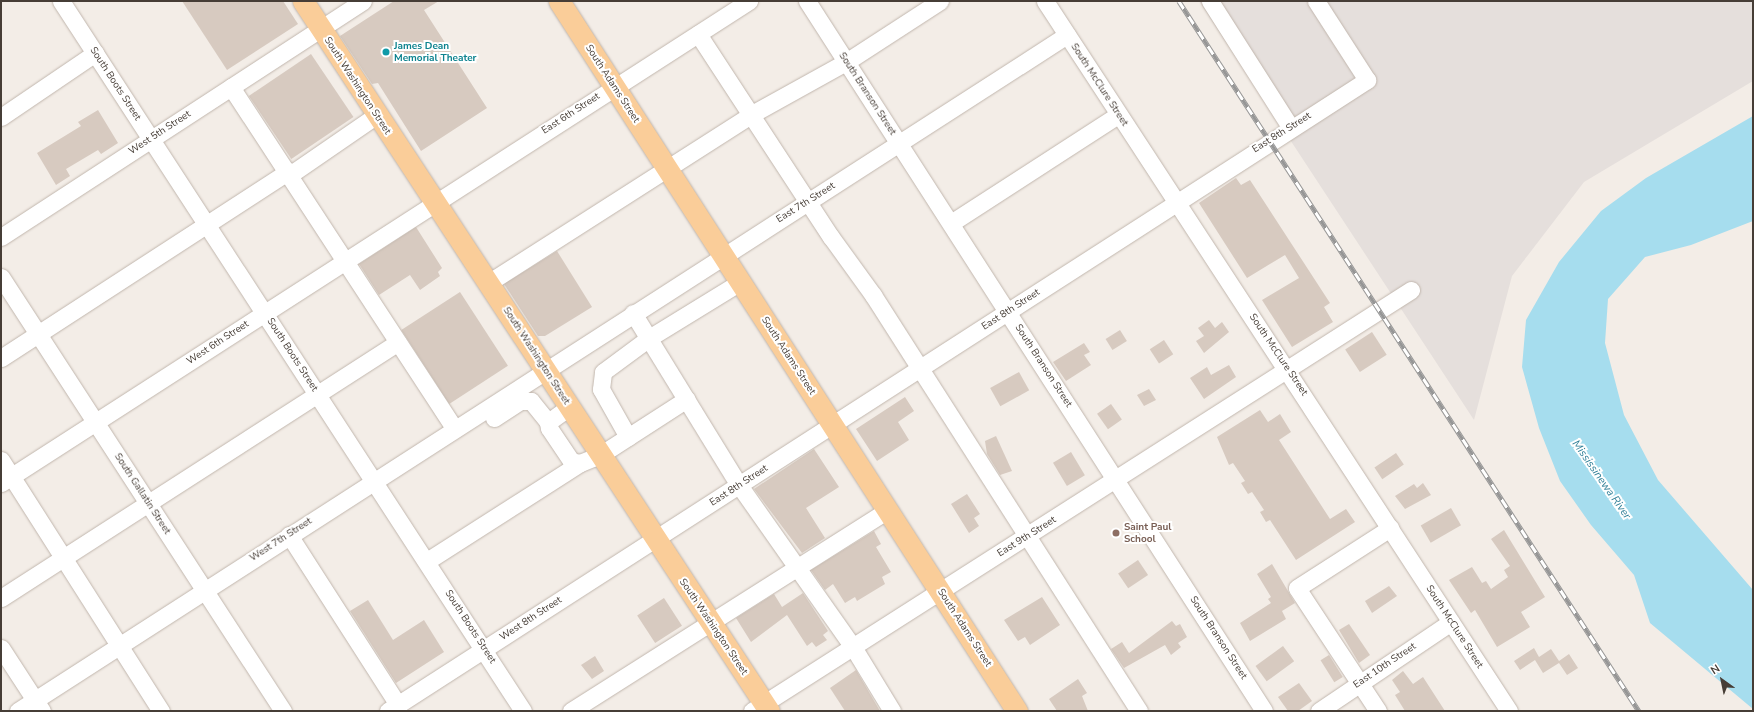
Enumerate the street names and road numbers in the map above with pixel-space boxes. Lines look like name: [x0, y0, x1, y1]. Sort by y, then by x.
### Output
street label: South Washington Street: [321, 35, 393, 137]
street label: South McClure Street: [1068, 41, 1130, 129]
street label: South Adams Street: [582, 43, 642, 125]
street label: South Boots Street: [87, 45, 143, 123]
street label: South Branson Street: [836, 50, 898, 138]
street label: East 6th Street: [540, 91, 602, 137]
street label: West 5th Street: [127, 108, 193, 158]
street label: East 8th Street: [1250, 110, 1314, 156]
street label: East 7th Street: [774, 180, 838, 226]
street label: East 8th Street: [980, 287, 1042, 333]
street label: South Washington Street: [500, 305, 572, 407]
street label: South McClure Street: [1246, 312, 1310, 398]
street label: South Adams Street: [758, 315, 818, 397]
street label: South Boots Street: [264, 316, 320, 394]
street label: West 6th Street: [185, 318, 251, 368]
street label: South Branson Street: [1012, 322, 1074, 410]
street label: South Gallatin Street: [111, 451, 173, 537]
street label: East 8th Street: [708, 463, 770, 509]
street label: East 9th Street: [995, 514, 1059, 560]
street label: West 7th Street: [248, 515, 314, 565]
street label: South Washington Street: [676, 577, 750, 677]
street label: South McClure Street: [1423, 583, 1485, 671]
street label: South Adams Street: [934, 587, 994, 669]
street label: South Boots Street: [442, 588, 498, 666]
street label: West 8th Street: [498, 594, 564, 644]
street label: South Branson Street: [1187, 594, 1249, 682]
street label: East 10th Street: [1351, 641, 1419, 691]

